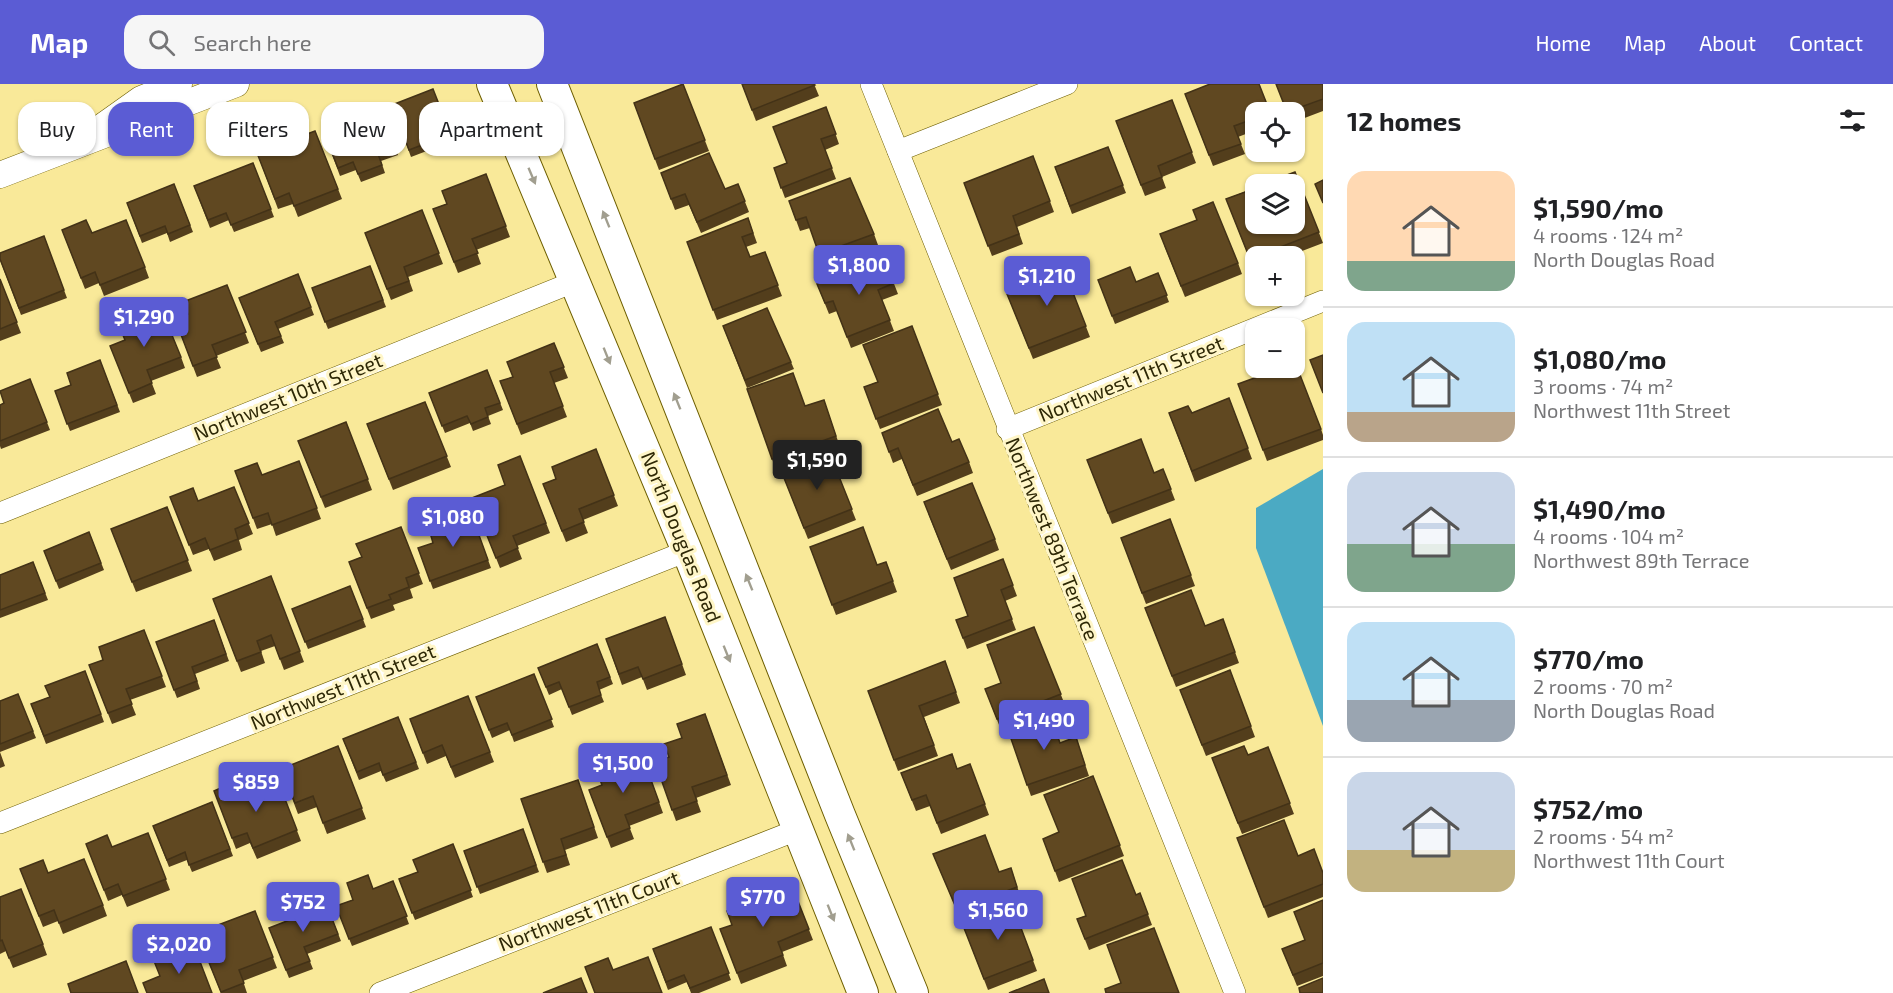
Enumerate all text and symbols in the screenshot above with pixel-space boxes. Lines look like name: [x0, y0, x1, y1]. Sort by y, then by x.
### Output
search box: [124, 15, 544, 69]
text: Map: [30, 25, 88, 59]
icon: search: [145, 26, 178, 59]
text: Search here: [193, 29, 312, 55]
text: Home: [1535, 30, 1591, 55]
text: Map: [1624, 30, 1666, 55]
text: About: [1699, 30, 1756, 55]
text: Contact: [1789, 30, 1863, 55]
chip: Buy: [18, 102, 96, 156]
chip: Rent: [108, 102, 194, 156]
chip: Filters: [206, 102, 309, 156]
chip: New: [321, 102, 407, 156]
chip: Apartment: [419, 102, 564, 156]
map controls: [1245, 102, 1305, 378]
button: locate: [1245, 102, 1305, 162]
icon: filters: [1836, 104, 1869, 137]
text: 12 homes: [1347, 105, 1461, 136]
one-way arrow: [527, 168, 537, 186]
button: layers: [1245, 174, 1305, 234]
text: $1,590/mo: [1533, 192, 1663, 223]
icon: home: [1395, 195, 1467, 267]
one-way arrow: [601, 210, 610, 228]
text: 4 rooms · 124 m²: [1533, 223, 1683, 247]
pin: $1,800: [810, 245, 908, 296]
button: +: [1245, 246, 1305, 306]
text: North Douglas Road: [1533, 247, 1715, 271]
text: $1,800: [828, 252, 890, 276]
pin: $1,210: [998, 256, 1096, 307]
text: $1,210: [1018, 263, 1076, 287]
pin: $1,290: [95, 297, 193, 348]
text: $1,290: [113, 304, 175, 328]
button: −: [1245, 318, 1305, 378]
street label: Northwest 11th Street: [1035, 330, 1227, 426]
text: $1,080/mo: [1533, 343, 1666, 374]
icon: home: [1395, 346, 1467, 418]
street label: Northwest 10th Street: [190, 347, 386, 445]
one-way arrow: [602, 348, 612, 366]
text: 3 rooms · 74 m²: [1533, 374, 1673, 398]
one-way arrow: [672, 391, 682, 409]
text: Northwest 11th Street: [1533, 398, 1730, 422]
street label: Northwest 89th Terrace: [1001, 434, 1105, 643]
pin: $1,590: [768, 440, 866, 491]
text: $1,590: [787, 447, 847, 471]
street label: North Douglas Road: [637, 448, 727, 625]
text: $1,490/mo: [1533, 493, 1666, 524]
icon: home: [1395, 496, 1467, 568]
pin: $1,080: [404, 497, 502, 548]
text: $1,080: [422, 504, 484, 528]
text: 4 rooms · 104 m²: [1533, 524, 1684, 548]
text: Northwest 89th Terrace: [1533, 548, 1749, 572]
one-way arrow: [744, 573, 753, 591]
street label: Northwest 11th Street: [247, 638, 439, 734]
text: $770/mo: [1533, 643, 1644, 674]
one-way arrow: [723, 645, 733, 663]
icon: home: [1395, 646, 1467, 718]
text: 2 rooms · 70 m²: [1533, 674, 1673, 698]
text: North Douglas Road: [1533, 698, 1715, 722]
pin: $1,490: [995, 700, 1093, 751]
text: $1,490: [1013, 707, 1075, 731]
pin: $1,500: [574, 743, 672, 794]
text: $1,500: [592, 750, 654, 774]
pin: $859: [220, 762, 292, 813]
text: $859: [233, 769, 279, 793]
text: $752/mo: [1533, 793, 1643, 824]
icon: home: [1395, 796, 1467, 868]
text: 2 rooms · 54 m²: [1533, 824, 1674, 848]
one-way arrow: [846, 832, 856, 850]
text: Northwest 11th Court: [1533, 848, 1725, 872]
street label: Northwest 11th Court: [495, 864, 683, 956]
pin: $770: [727, 877, 799, 928]
pin: $752: [267, 882, 339, 933]
text: $770: [740, 884, 786, 908]
text: $752: [281, 889, 325, 913]
pin: $1,560: [949, 890, 1047, 941]
text: $1,560: [968, 897, 1028, 921]
one-way arrow: [827, 904, 836, 922]
pin: $2,020: [130, 924, 228, 975]
text: $2,020: [147, 931, 211, 955]

